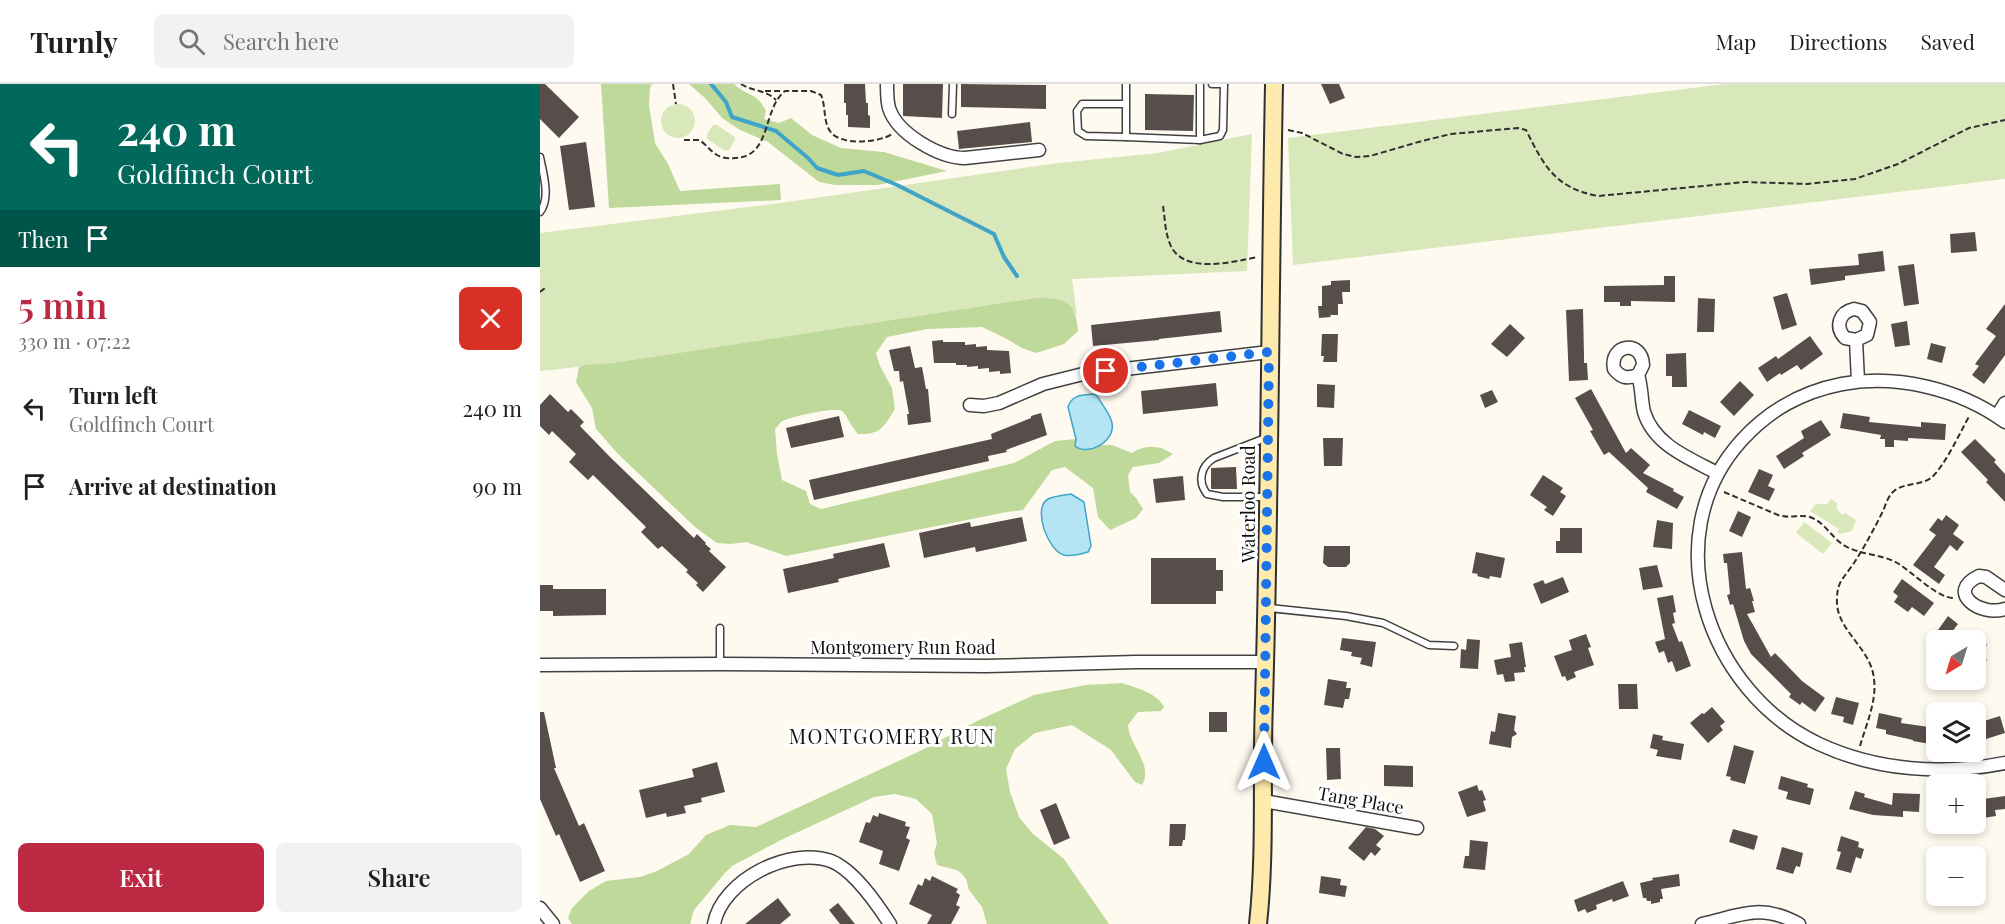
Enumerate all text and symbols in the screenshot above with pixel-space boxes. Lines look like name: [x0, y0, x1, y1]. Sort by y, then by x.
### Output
search box: [154, 14, 574, 68]
text: Turnly: [30, 23, 118, 60]
icon: search: [175, 25, 208, 58]
text: Search here: [223, 26, 339, 56]
text: Map: [1715, 27, 1756, 55]
text: Directions: [1789, 27, 1887, 55]
text: Saved: [1920, 27, 1975, 55]
text: 240 m: [117, 101, 236, 157]
icon: left: [18, 108, 96, 186]
text: Goldfinch Court: [117, 155, 313, 191]
icon: arrive: [81, 222, 114, 255]
text: Then: [18, 224, 69, 254]
text: 5 min: [18, 280, 107, 328]
button: close: [459, 287, 522, 350]
text: 330 m · 07:22: [18, 327, 131, 354]
pin: [1080, 345, 1131, 396]
icon: arrive: [1089, 354, 1122, 387]
text: Turn left: [69, 380, 158, 410]
icon: left: [18, 392, 51, 425]
text: 240 m: [462, 393, 522, 423]
text: Goldfinch Court: [69, 410, 214, 437]
street label: Waterloo Road: [1236, 445, 1260, 564]
icon: arrive: [18, 470, 51, 503]
text: Arrive at destination: [69, 471, 277, 501]
text: 90 m: [473, 471, 522, 501]
north arrow: [1926, 630, 1986, 690]
map controls: [1926, 630, 1986, 906]
street label: Montgomery Run Road: [810, 635, 996, 659]
button: layers: [1926, 702, 1986, 762]
district label: MONTGOMERY RUN: [789, 722, 995, 749]
position arrow: [1232, 730, 1296, 794]
button: +: [1926, 774, 1986, 834]
street label: Tang Place: [1316, 781, 1406, 819]
button: Exit: [18, 843, 264, 912]
button: Share: [276, 843, 522, 912]
button: −: [1926, 846, 1986, 906]

